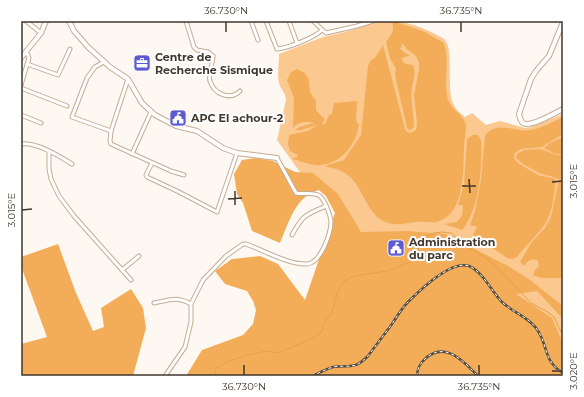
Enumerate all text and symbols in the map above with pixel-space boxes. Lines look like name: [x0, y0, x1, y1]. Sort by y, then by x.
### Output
text: 36.730°N: [204, 4, 248, 17]
text: 36.735°N: [440, 4, 483, 17]
place label: Centre de Recherche Sismique: [155, 50, 273, 77]
office icon: Centre de Recherche Sismique: [132, 53, 152, 73]
public building icon: APC El achour-2: [168, 108, 188, 128]
place label: APC El achour-2: [190, 111, 284, 125]
text: 3.015°E: [567, 164, 580, 198]
text: 3.015°E: [5, 193, 18, 227]
place label: Administration du parc: [408, 235, 495, 262]
public building icon: Administration du parc: [386, 238, 406, 258]
text: 3.020°E: [567, 352, 580, 390]
text: 36.730°N: [222, 380, 266, 393]
text: 36.735°N: [458, 380, 501, 393]

